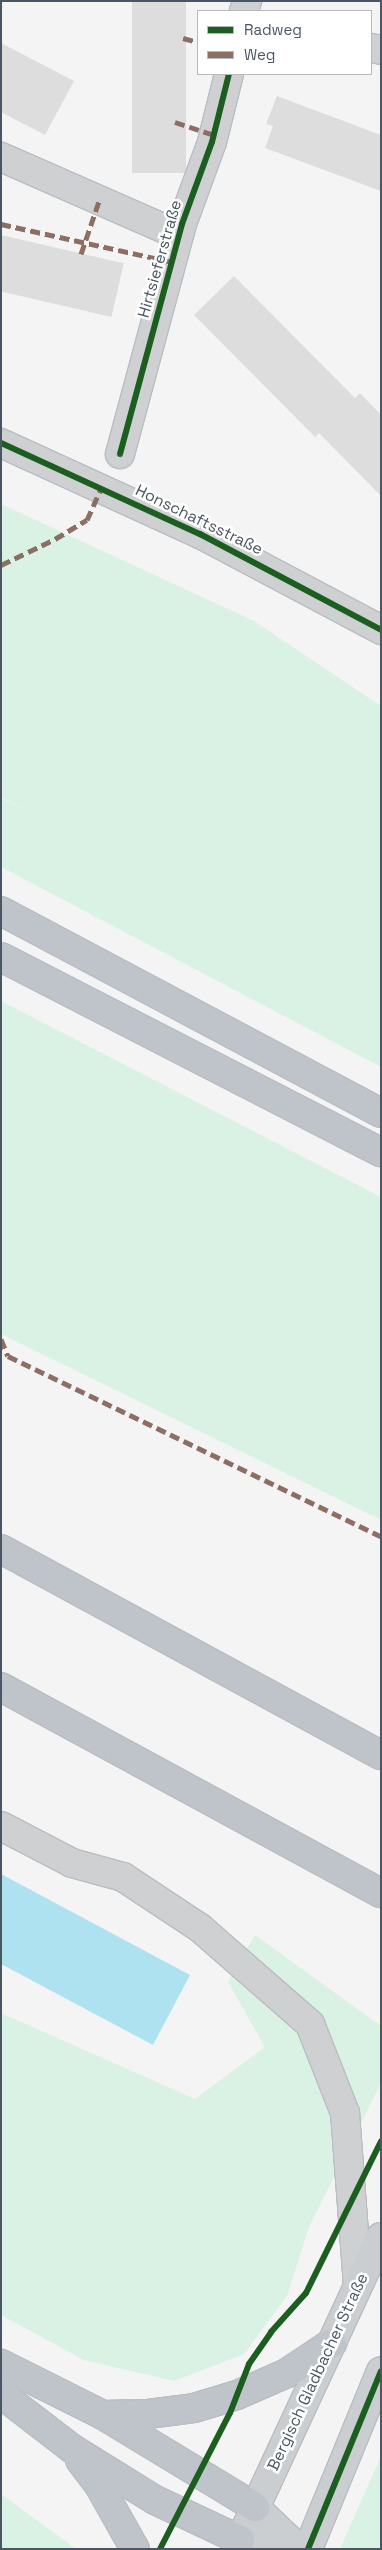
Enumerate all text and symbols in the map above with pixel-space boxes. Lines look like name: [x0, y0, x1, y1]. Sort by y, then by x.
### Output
legend: [197, 10, 372, 75]
text: Radweg: [244, 20, 302, 39]
text: Weg: [244, 45, 275, 64]
street label: Hirtsieferstraße: [134, 198, 186, 320]
street label: Honschaftsstraße: [132, 481, 266, 559]
street label: Bergisch Gladbacher Straße: [264, 2270, 372, 2474]

